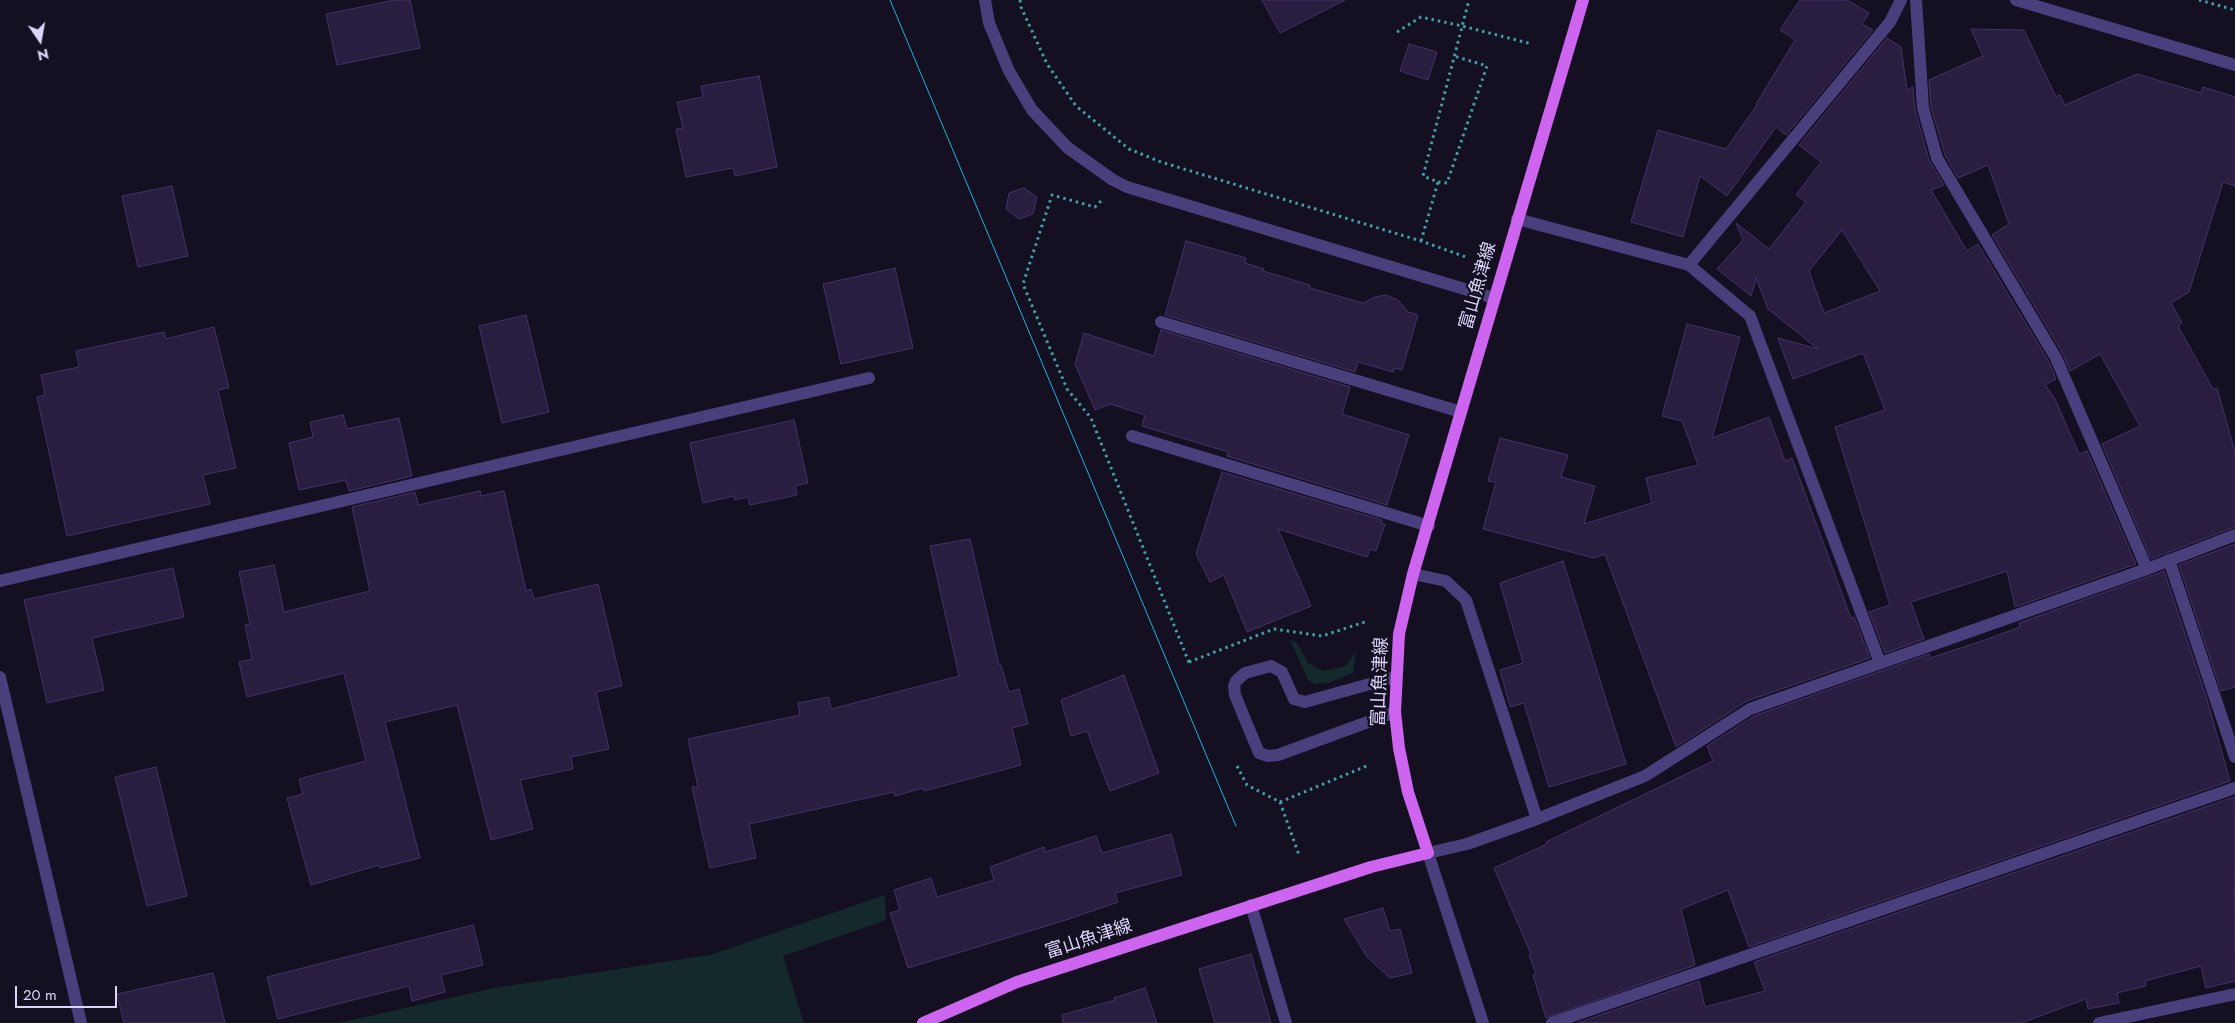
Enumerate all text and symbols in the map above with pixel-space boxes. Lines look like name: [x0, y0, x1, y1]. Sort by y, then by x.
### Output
north arrow: [15, 15, 65, 65]
text: N: [36, 44, 51, 66]
street label: 富山魚津線: [1456, 240, 1502, 332]
street label: 富山魚津線: [1369, 637, 1393, 727]
street label: 富山魚津線: [1043, 916, 1135, 964]
scale bar: [18, 976, 120, 1008]
text: 20 m: [23, 984, 57, 1006]

